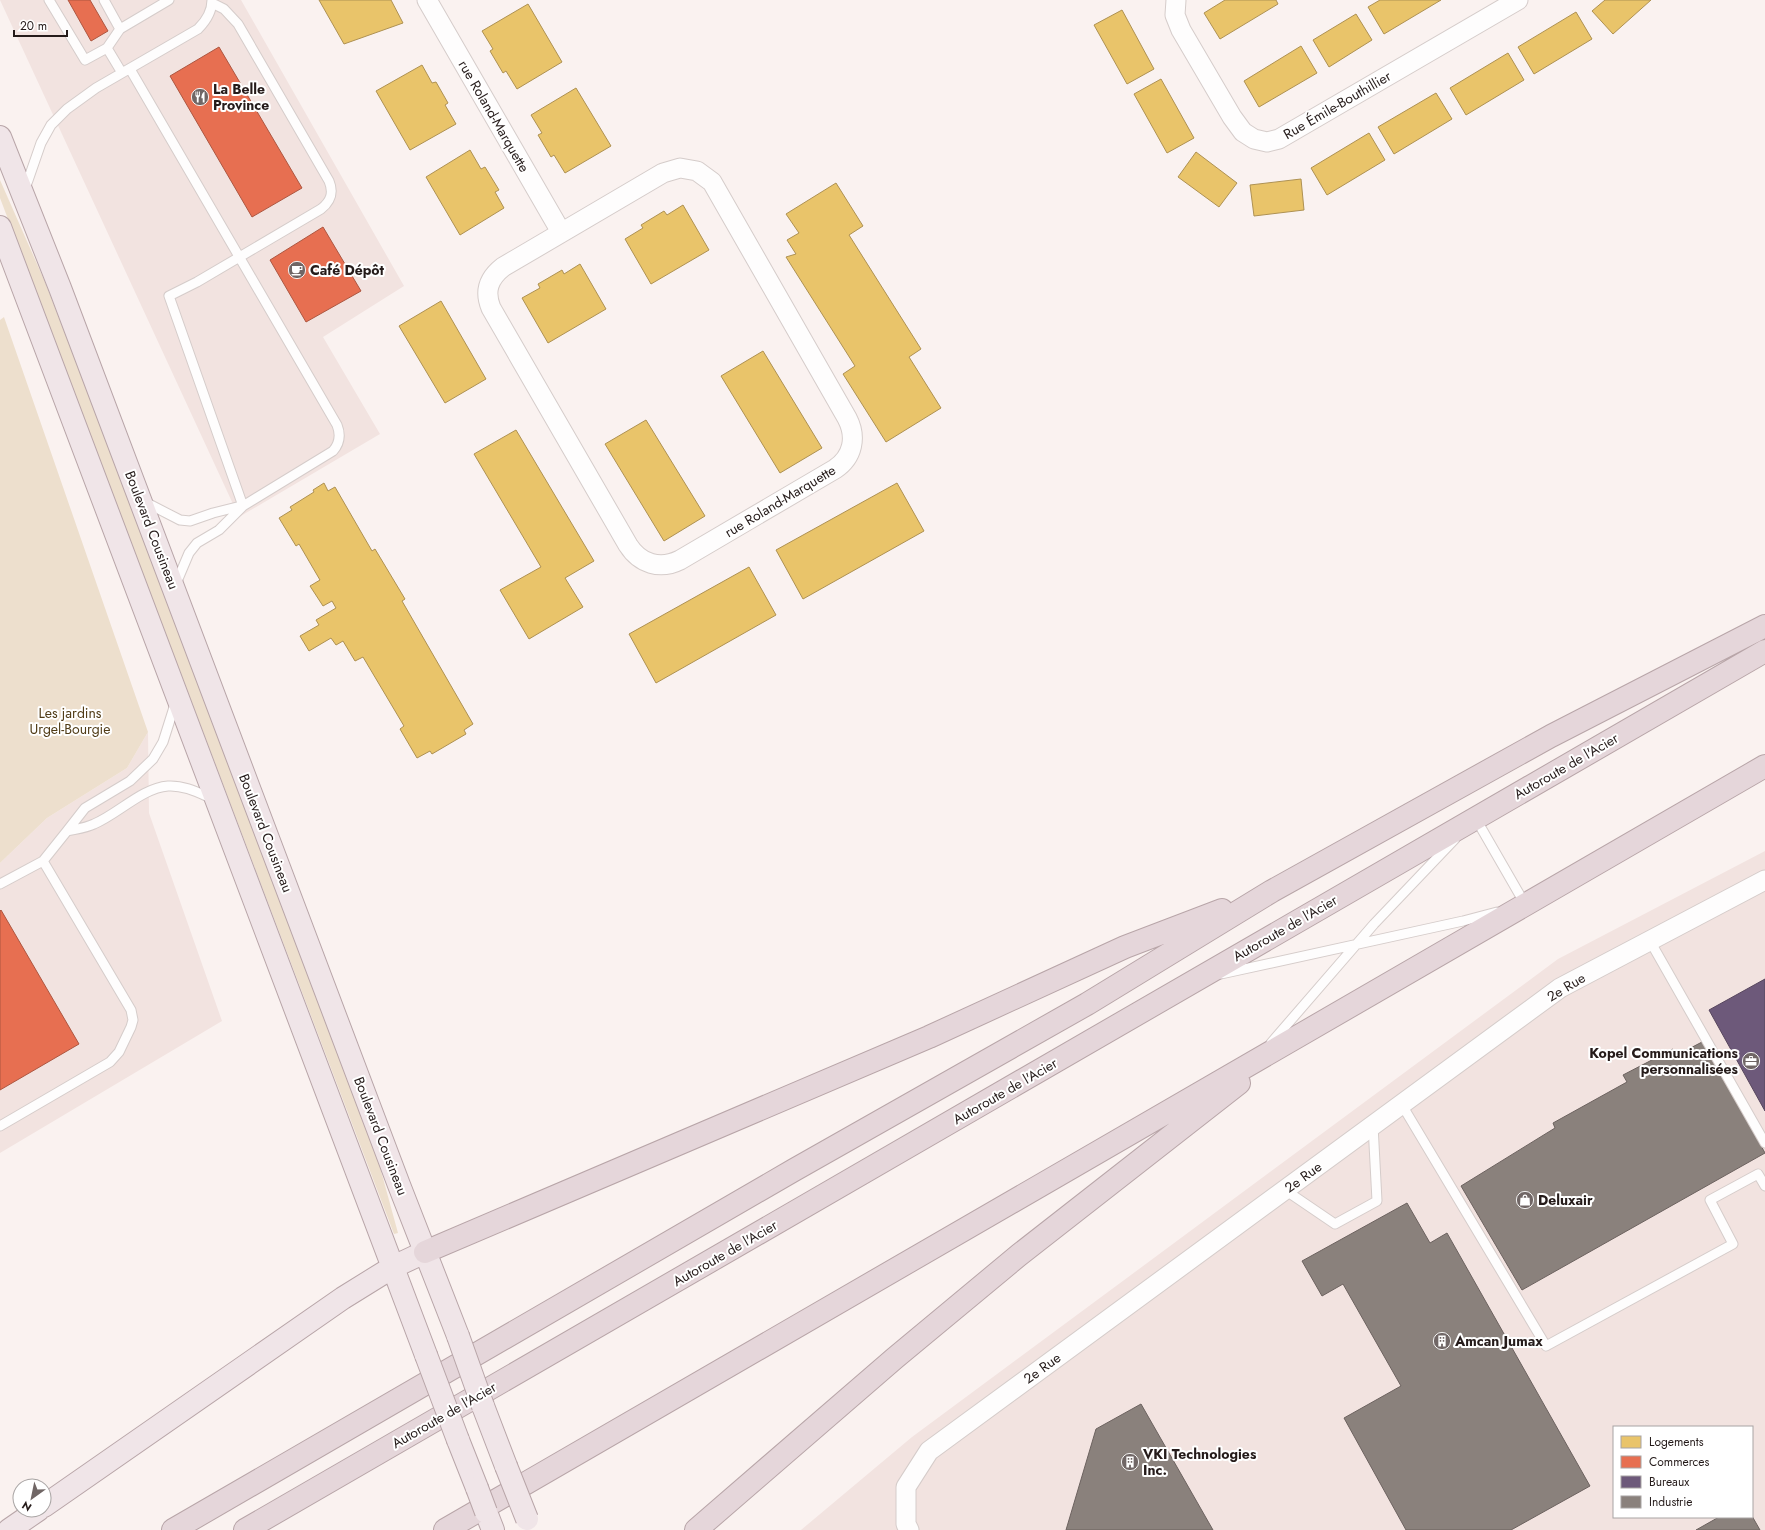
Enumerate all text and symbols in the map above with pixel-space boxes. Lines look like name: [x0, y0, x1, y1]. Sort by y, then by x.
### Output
scale bar: [14, 12, 67, 38]
text: 20 m: [20, 17, 47, 35]
street label: rue Roland-Marquette: [454, 56, 534, 176]
street label: Rue Émile-Bouthillier: [1279, 66, 1395, 144]
place label: La Belle Province: [213, 79, 269, 115]
restaurant icon: La Belle Province: [190, 87, 210, 107]
cafe icon: Café Dépôt: [287, 260, 307, 280]
place label: Café Dépôt: [310, 260, 385, 280]
street label: rue Roland-Marquette: [721, 460, 839, 542]
street label: Boulevard Cousineau: [120, 468, 184, 592]
park label: Les jardins Urgel-Bourgie: [30, 703, 110, 739]
street label: Autoroute de l'Acier: [1510, 728, 1622, 804]
street label: Boulevard Cousineau: [234, 771, 298, 895]
street label: Autoroute de l'Acier: [1229, 890, 1341, 966]
street label: 2e Rue: [1543, 968, 1589, 1006]
place label: Kopel Communications personnalisées: [1589, 1043, 1739, 1079]
office icon: Kopel Communications personnalisées: [1741, 1051, 1761, 1071]
street label: Autoroute de l'Acier: [949, 1053, 1061, 1129]
street label: Boulevard Cousineau: [349, 1074, 413, 1198]
street label: 2e Rue: [1280, 1157, 1326, 1197]
shop icon: Deluxair: [1515, 1190, 1535, 1210]
place label: Deluxair: [1538, 1190, 1593, 1210]
street label: Autoroute de l'Acier: [669, 1215, 781, 1291]
building icon: Amcan Jumax: [1432, 1331, 1452, 1351]
place label: Amcan Jumax: [1454, 1331, 1543, 1351]
street label: 2e Rue: [1019, 1348, 1065, 1388]
street label: Autoroute de l'Acier: [388, 1377, 500, 1453]
legend: [1613, 1426, 1753, 1518]
text: Logements: [1649, 1433, 1704, 1451]
place label: VKI Technologies Inc.: [1142, 1444, 1257, 1480]
building icon: VKI Technologies Inc.: [1120, 1452, 1140, 1472]
text: Commerces: [1649, 1453, 1710, 1471]
text: Bureaux: [1649, 1473, 1690, 1491]
north arrow: [12, 1478, 52, 1518]
text: Industrie: [1649, 1493, 1693, 1511]
text: N: [19, 1497, 35, 1515]

